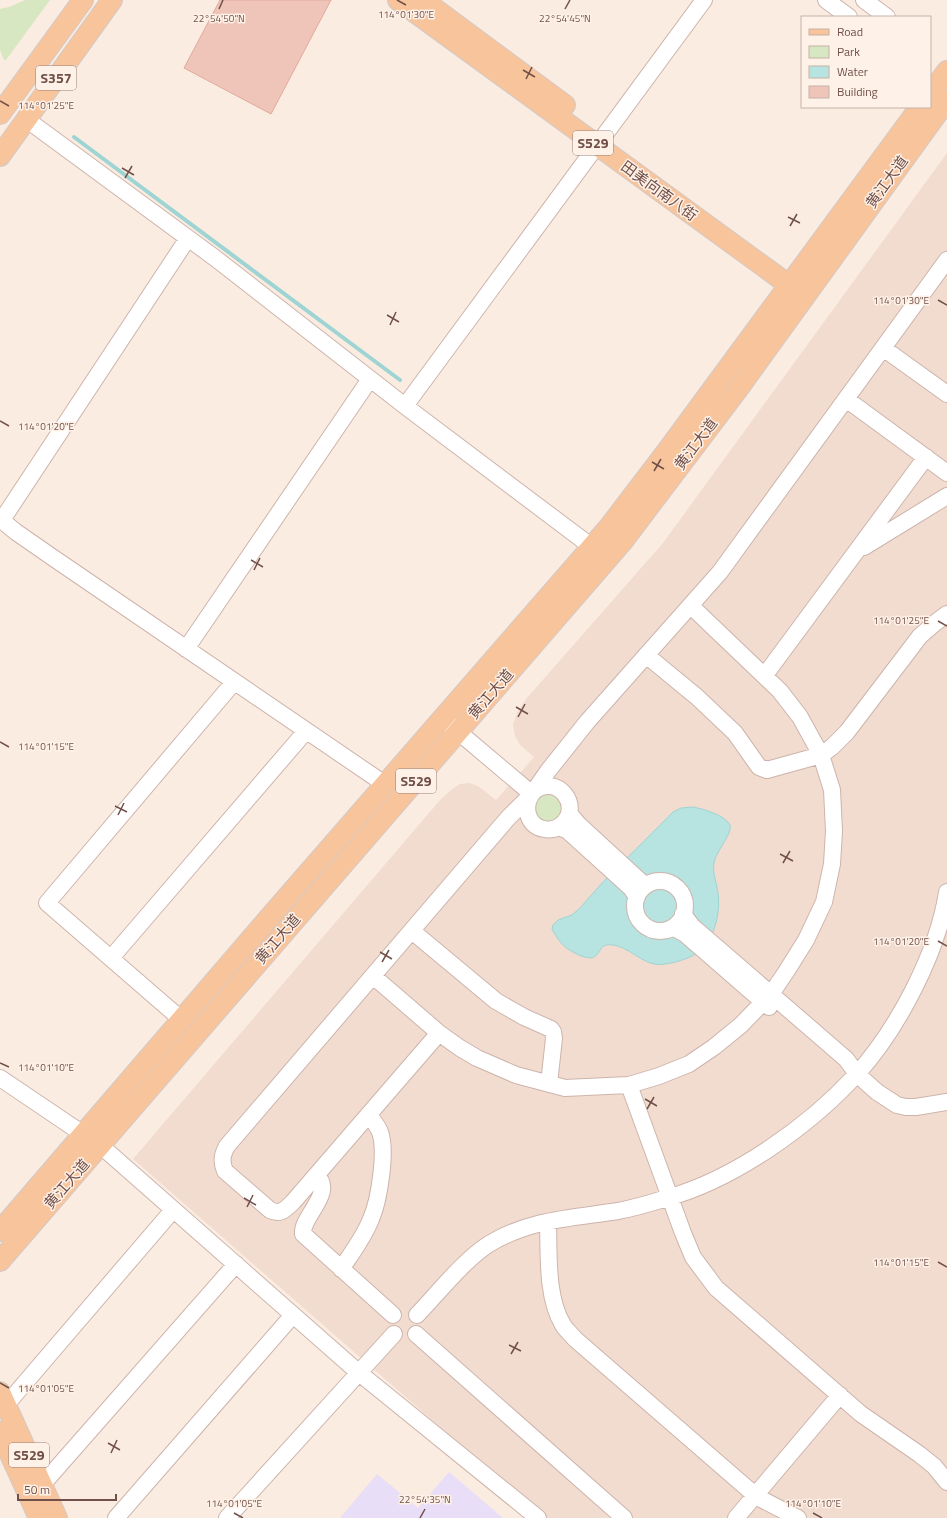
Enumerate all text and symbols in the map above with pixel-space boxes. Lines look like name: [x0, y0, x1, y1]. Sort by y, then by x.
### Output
text: 114°01'30"E: [378, 7, 435, 22]
text: 22°54'50"N: [193, 11, 245, 26]
text: 22°54'45"N: [539, 11, 591, 26]
legend: [801, 16, 931, 108]
text: Road: [837, 22, 863, 41]
text: Park: [837, 42, 860, 61]
text: Water: [837, 62, 868, 81]
road number: S357: [36, 66, 76, 90]
text: Building: [837, 82, 878, 101]
text: 114°01'25"E: [18, 98, 75, 113]
road number: S529: [573, 131, 613, 155]
street label: 黄江大道: [860, 151, 914, 213]
street label: 田美向南八街: [616, 155, 702, 226]
text: 114°01'30"E: [873, 293, 930, 308]
street label: 黄江大道: [668, 413, 723, 475]
text: 114°01'20"E: [18, 419, 75, 434]
text: 114°01'25"E: [873, 613, 930, 628]
street label: 黄江大道: [462, 663, 519, 724]
text: 114°01'15"E: [18, 739, 75, 754]
road number: S529: [396, 769, 436, 793]
street label: 黄江大道: [249, 908, 306, 969]
text: 114°01'20"E: [873, 934, 930, 949]
text: 114°01'10"E: [18, 1060, 75, 1075]
street label: 黄江大道: [38, 1153, 95, 1214]
text: 114°01'15"E: [873, 1255, 930, 1270]
text: 114°01'05"E: [18, 1381, 75, 1396]
road number: S529: [9, 1443, 49, 1467]
scale bar: [18, 1476, 116, 1502]
text: 50 m: [24, 1480, 50, 1499]
text: 22°54'35"N: [399, 1492, 451, 1507]
text: 114°01'05"E: [206, 1496, 263, 1511]
text: 114°01'10"E: [785, 1496, 842, 1511]

